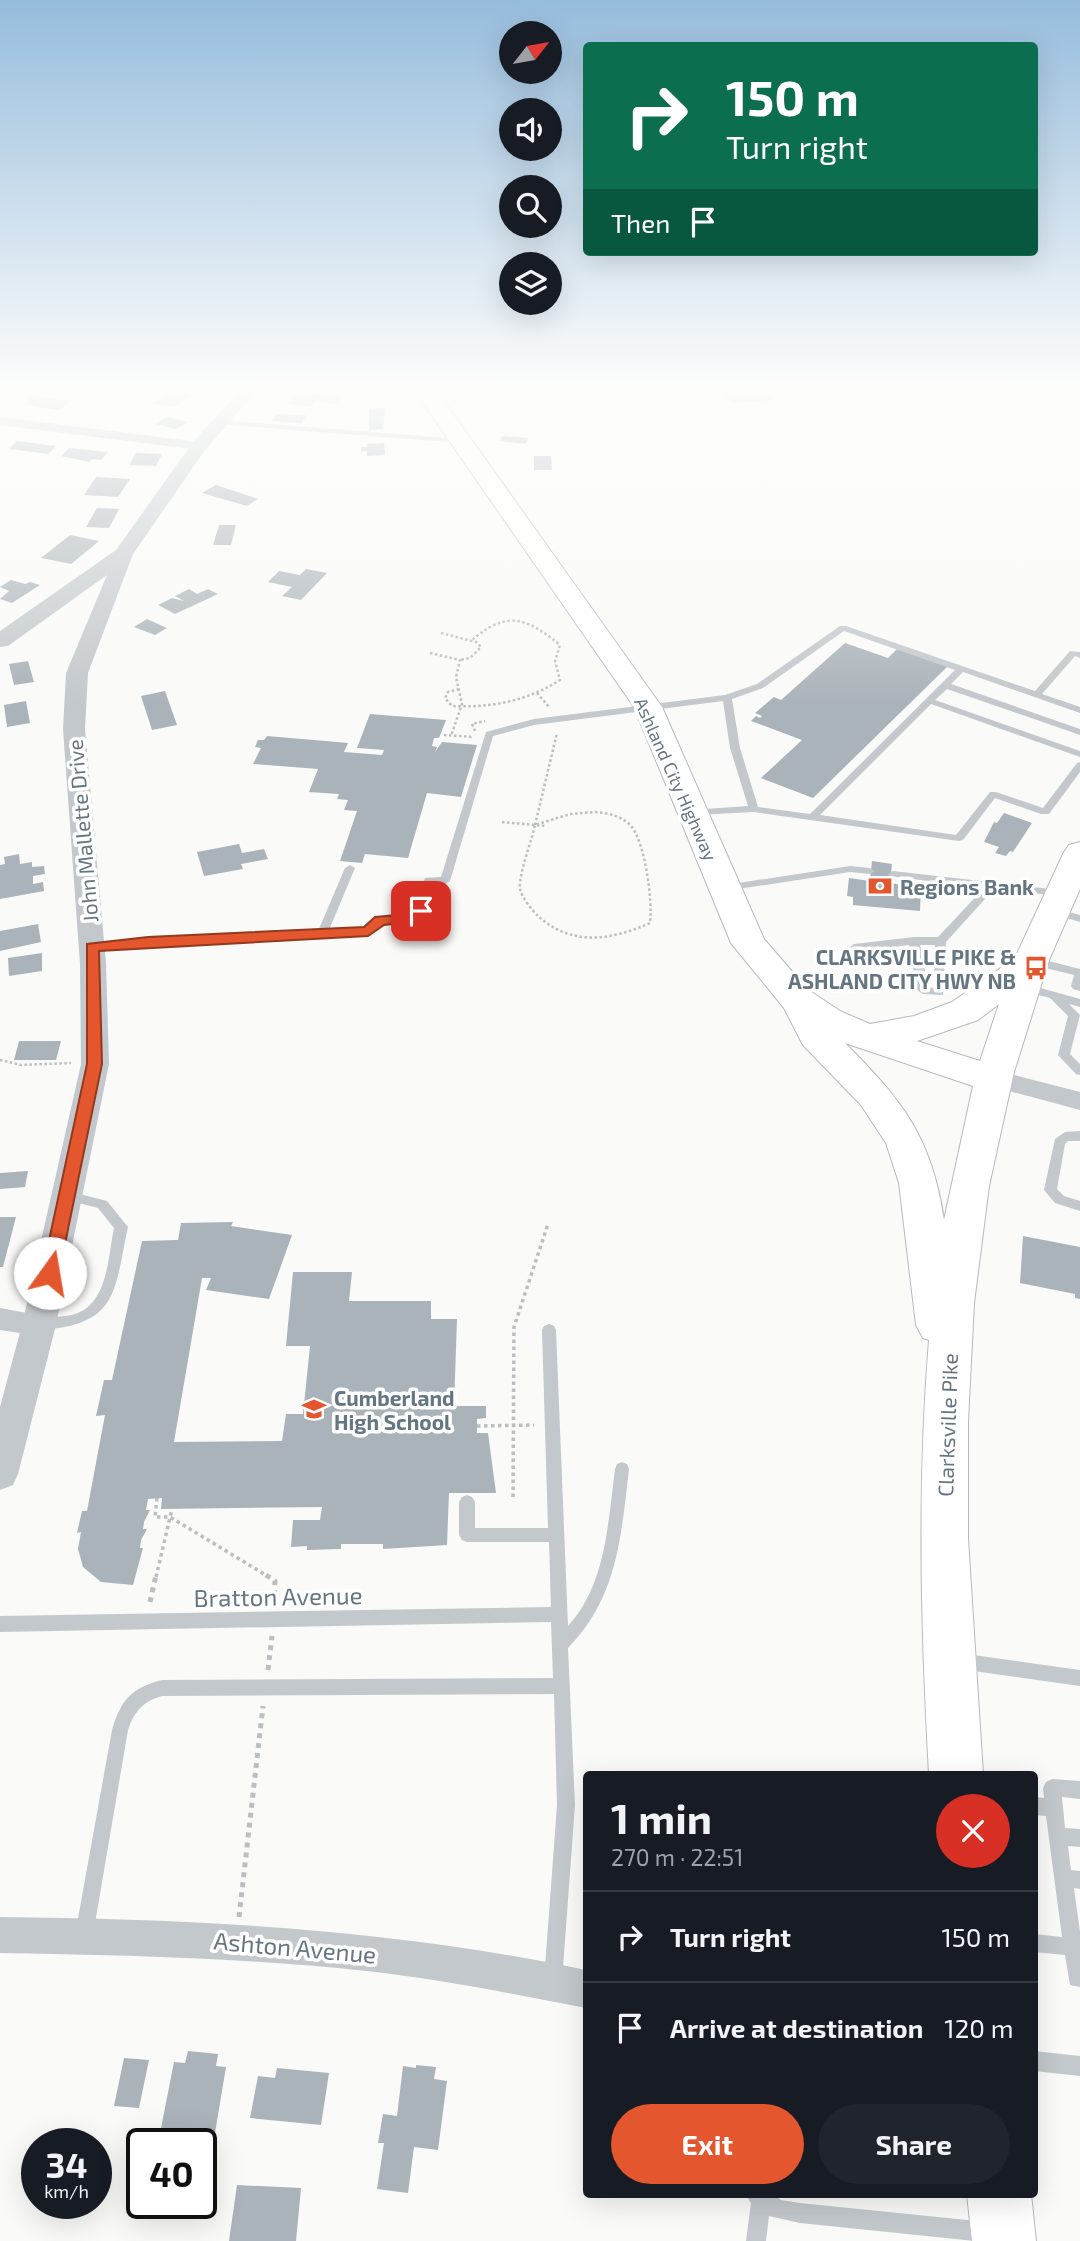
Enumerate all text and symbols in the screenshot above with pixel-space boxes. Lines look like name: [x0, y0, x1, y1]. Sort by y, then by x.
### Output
north arrow: [499, 21, 562, 84]
map controls: [499, 21, 562, 315]
text: 150 m: [726, 67, 859, 126]
icon: right: [611, 70, 702, 161]
button: sound: [499, 98, 562, 161]
text: Turn right: [726, 127, 868, 165]
button: search: [499, 175, 562, 238]
icon: arrive: [684, 203, 722, 241]
text: Then: [611, 207, 670, 238]
button: layers: [499, 252, 562, 315]
street label: Ashland City Highway: [630, 694, 722, 865]
street label: John Mallette Drive: [62, 738, 102, 924]
bank icon: Regions Bank: [866, 872, 894, 900]
place label: Regions Bank: [900, 874, 1034, 899]
pin: [391, 881, 451, 941]
icon: arrive: [402, 892, 440, 930]
place label: CLARKSVILLE PIKE & ASHLAND CITY HWY NB: [788, 944, 1016, 993]
bus stop icon: CLARKSVILLE PIKE & ASHLAND CITY HWY NB: [1022, 954, 1050, 982]
position arrow: [13, 1236, 87, 1310]
street label: Clarksville Pike: [932, 1353, 962, 1497]
place label: Cumberland High School: [334, 1385, 455, 1434]
school or university icon: Cumberland High School: [300, 1395, 328, 1423]
street label: Bratton Avenue: [193, 1580, 363, 1612]
text: 1 min: [611, 1792, 712, 1842]
button: close: [936, 1794, 1010, 1868]
text: 270 m · 22:51: [611, 1843, 743, 1871]
icon: right: [611, 1918, 649, 1956]
text: Turn right: [670, 1921, 791, 1952]
text: 150 m: [941, 1921, 1010, 1952]
street label: Ashton Avenue: [213, 1925, 377, 1969]
icon: arrive: [611, 2009, 649, 2047]
text: Arrive at destination: [670, 2012, 923, 2043]
text: 120 m: [944, 2012, 1014, 2043]
button: Exit: [611, 2104, 804, 2184]
button: Share: [818, 2104, 1010, 2184]
speed limit sign: 40: [126, 2128, 217, 2219]
text: 34: [45, 2143, 88, 2185]
text: km/h: [44, 2180, 89, 2202]

